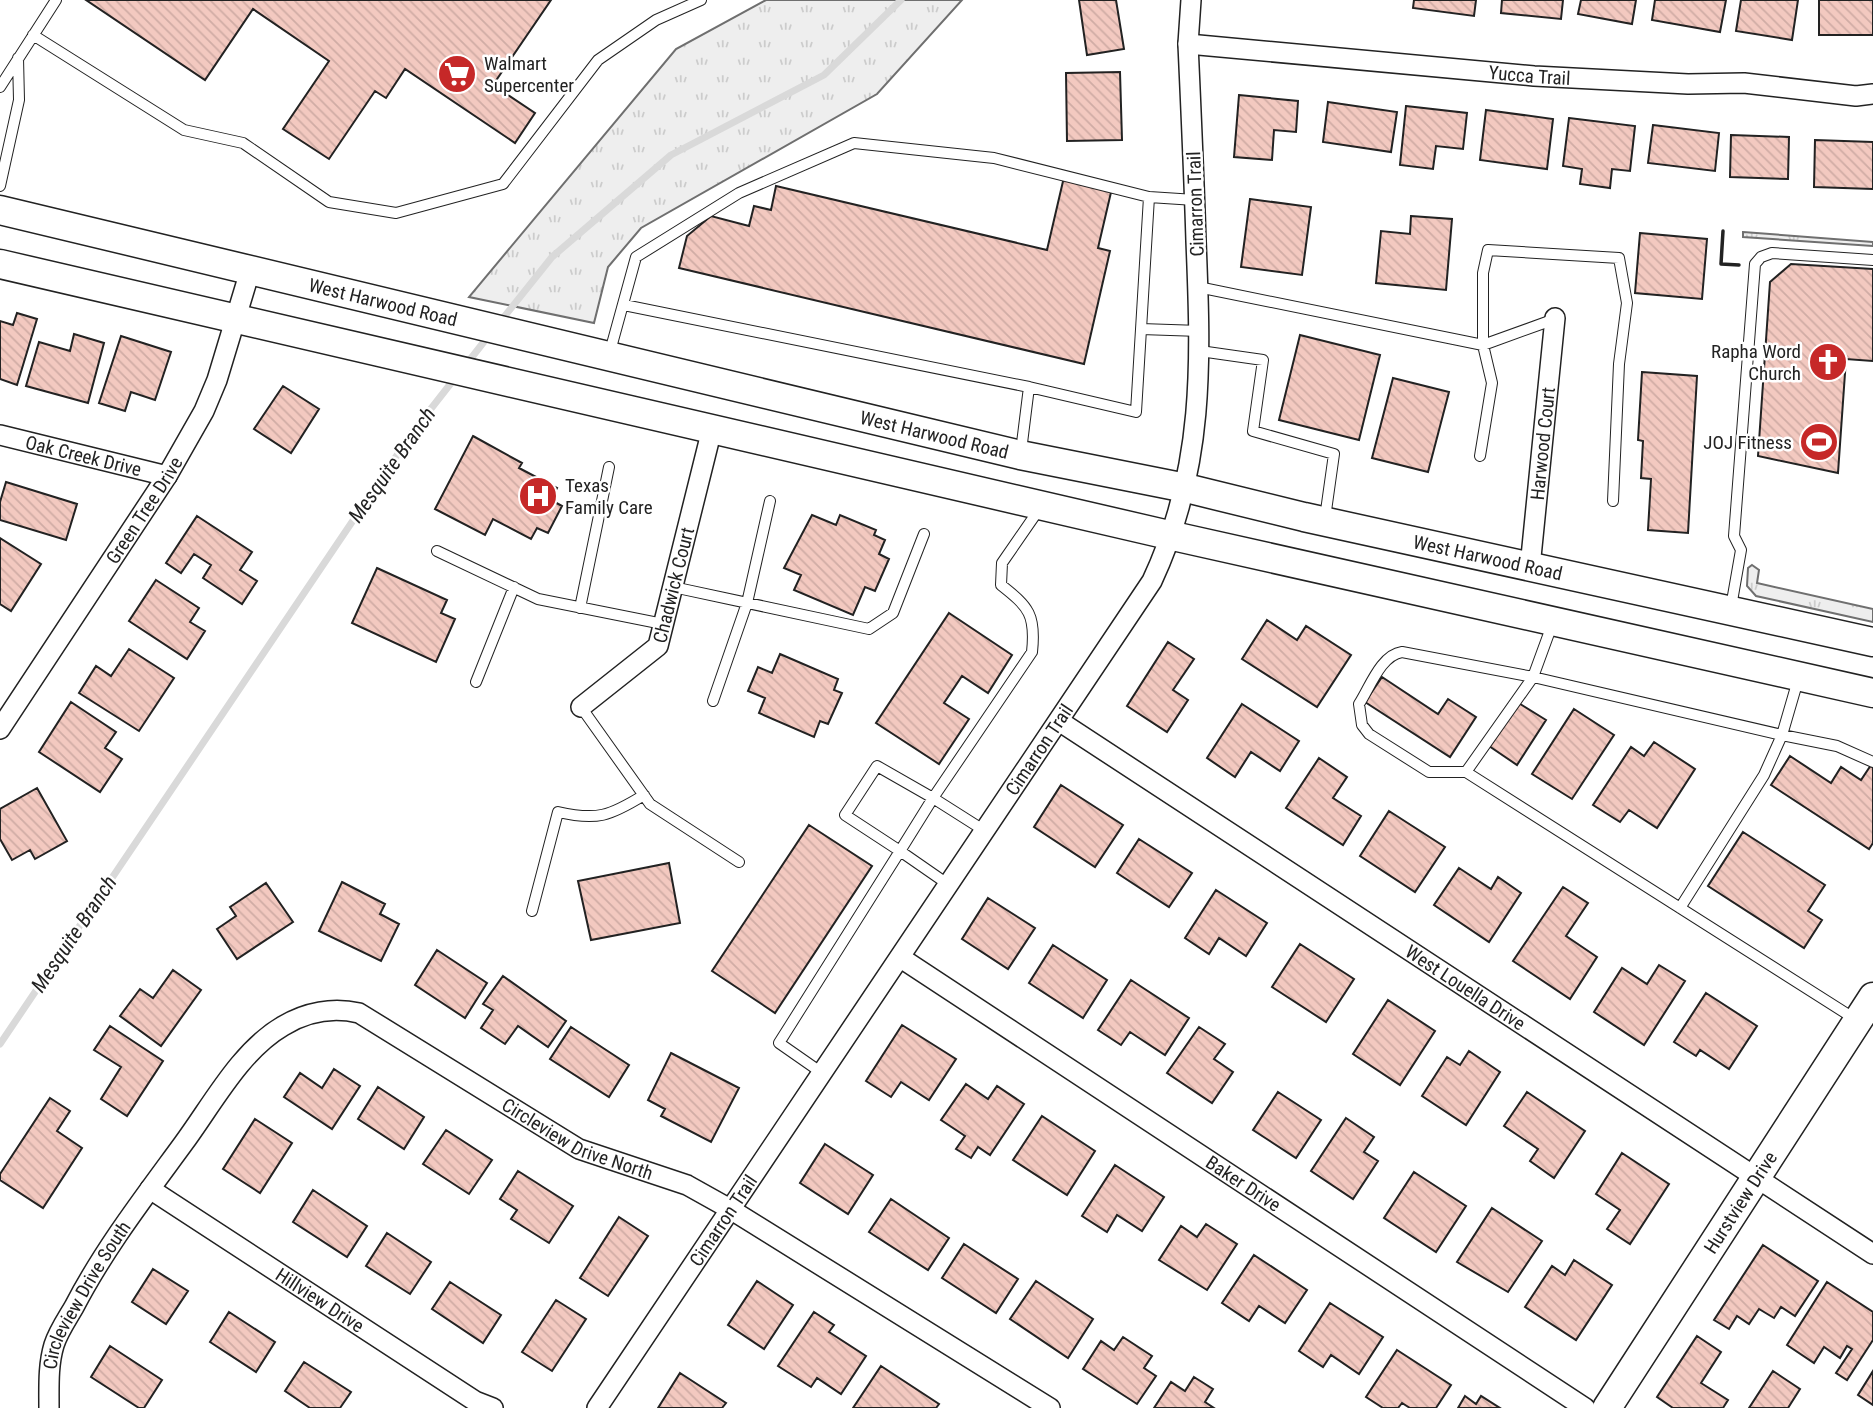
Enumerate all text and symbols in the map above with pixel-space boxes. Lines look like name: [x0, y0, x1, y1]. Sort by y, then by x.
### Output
place label: Walmart Supercenter: [484, 52, 574, 97]
supermarket icon: Walmart Supercenter: [436, 53, 478, 95]
street label: Yucca Trail: [1488, 61, 1571, 90]
street label: Cimarron Trail: [1182, 151, 1209, 257]
street label: West Harwood Road: [306, 274, 460, 331]
place label: Rapha Word Church: [1711, 340, 1801, 385]
church icon: Rapha Word Church: [1807, 341, 1849, 383]
street label: Harwood Court: [1526, 386, 1560, 501]
water label: Mesquite Branch: [343, 403, 441, 527]
street label: West Harwood Road: [858, 406, 1011, 464]
sports icon: JOJ Fitness: [1798, 421, 1840, 463]
street label: Oak Creek Drive: [23, 431, 144, 481]
place label: JOJ Fitness: [1703, 431, 1792, 454]
street label: Green Tree Drive: [101, 453, 188, 568]
place label: Texas Family Care: [565, 474, 653, 519]
hospital icon: Texas Family Care: [517, 475, 559, 517]
street label: Chadwick Court: [648, 525, 699, 645]
street label: West Harwood Road: [1411, 530, 1564, 585]
street label: Cimarron Trail: [1000, 700, 1078, 800]
water label: Mesquite Branch: [26, 871, 122, 997]
street label: West Louella Drive: [1401, 940, 1530, 1035]
street label: Circleview Drive North: [498, 1093, 656, 1185]
street label: Hurstview Drive: [1699, 1147, 1782, 1258]
street label: Baker Drive: [1201, 1151, 1285, 1217]
street label: Cimarron Trail: [684, 1171, 762, 1271]
street label: Circleview Drive South: [39, 1217, 136, 1371]
street label: Hillview Drive: [271, 1263, 368, 1338]

